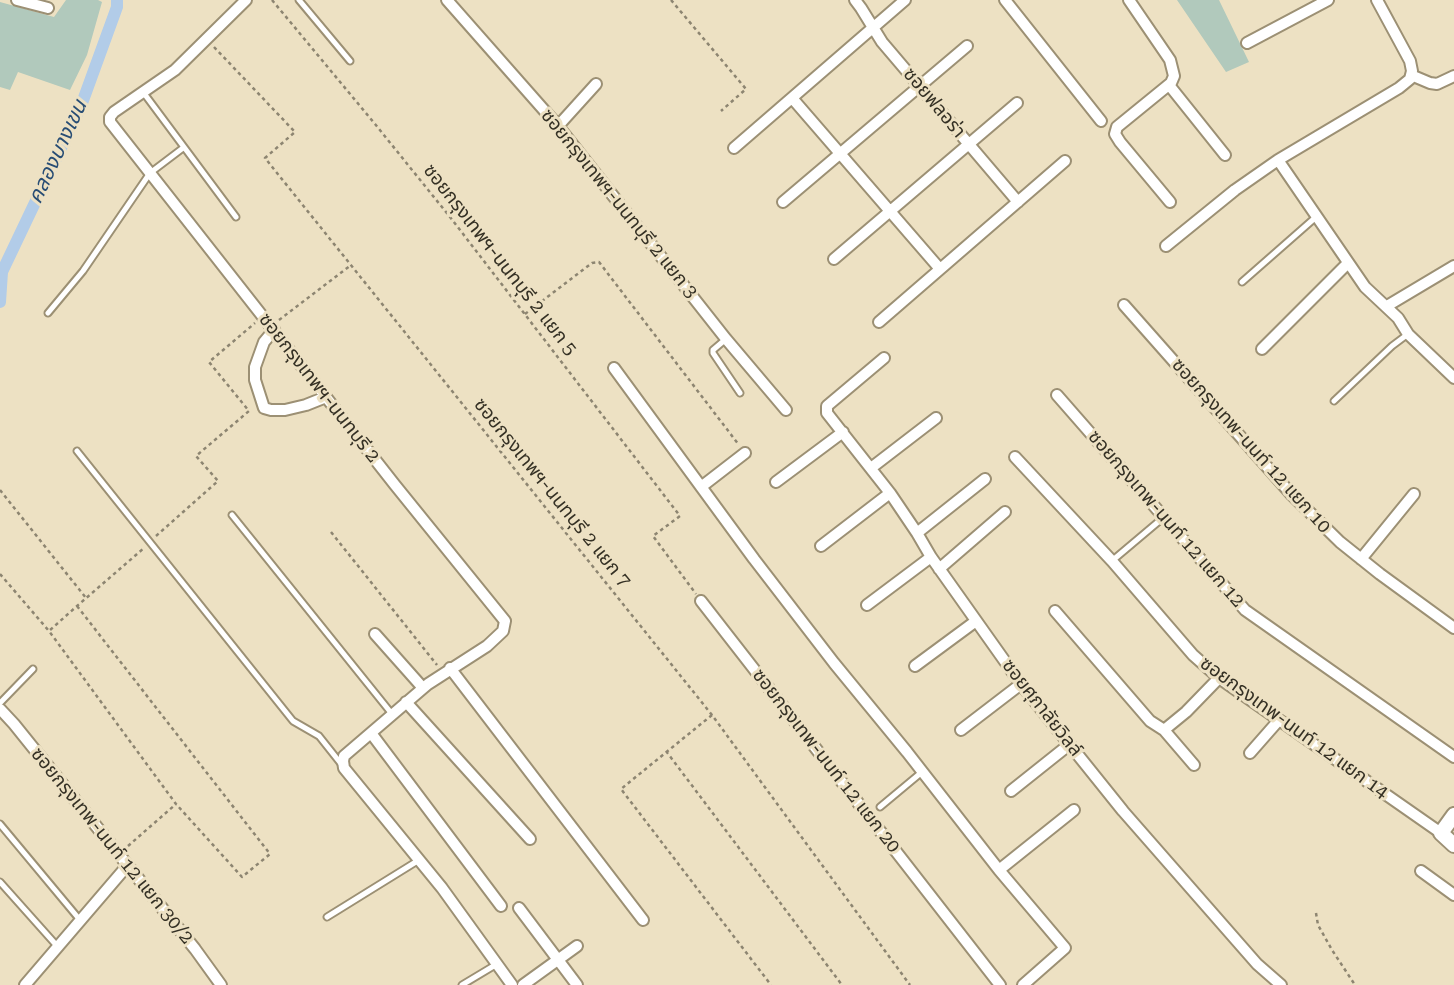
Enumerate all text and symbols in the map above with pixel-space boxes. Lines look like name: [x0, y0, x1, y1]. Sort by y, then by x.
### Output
street label: ซอยฟลอร่า: [898, 63, 970, 143]
water label: คลองบางเขน: [23, 96, 93, 208]
street label: ซอยกรุงเทพฯ-นนทบุรี 2 แยก 3: [536, 105, 702, 303]
street label: ซอยกรุงเทพฯ-นนทบุรี 2 แยก 5: [418, 160, 582, 360]
street label: ซอยกรุงเทพฯ-นนทบุรี 2: [254, 309, 384, 467]
street label: ซอยกรุงเทพ-นนท์ 12 แยก 10: [1167, 354, 1335, 538]
street label: ซอยกรุงเทพฯ-นนทบุรี 2 แยก 7: [469, 394, 635, 592]
street label: ซอยกรุงเทพ-นนท์ 12 แยก 12: [1083, 426, 1249, 612]
street label: ซอยกรุงเทพ-นนท์ 12 แยก 14: [1195, 652, 1393, 804]
street label: ซอยศุภาลัยวิลล์: [997, 655, 1087, 761]
street label: ซอยกรุงเทพ-นนท์ 12 แยก 20: [747, 664, 905, 858]
street label: ซอยกรุงเทพ-นนท์ 12 แยก 30/2: [26, 743, 198, 949]

